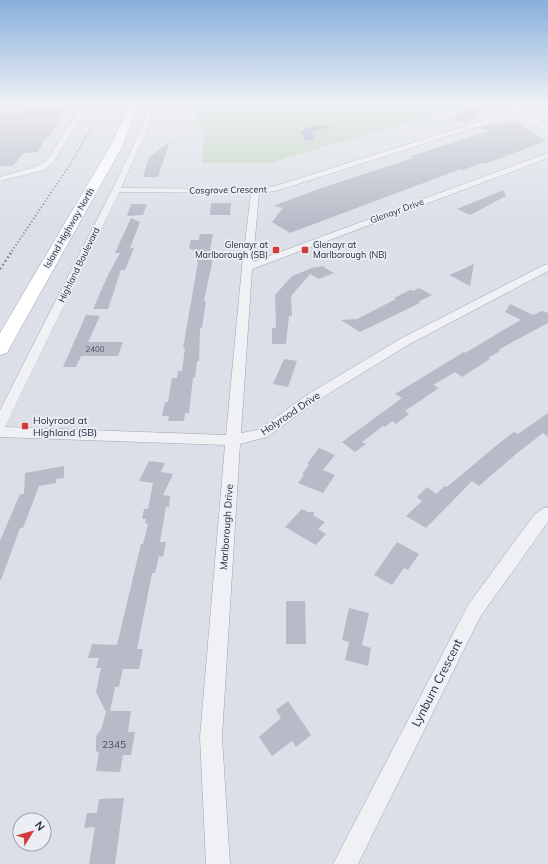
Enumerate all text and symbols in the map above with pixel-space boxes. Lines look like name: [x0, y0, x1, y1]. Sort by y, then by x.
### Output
street label: Cosgrove Crescent: [189, 183, 267, 196]
street label: Island Highway North: [41, 186, 97, 270]
street label: Glenayr Drive: [368, 196, 426, 226]
street label: Highland Boulevard: [56, 225, 102, 304]
place label: Glenayr at Marlborough (SB): [195, 239, 268, 260]
place label: Glenayr at Marlborough (NB): [313, 239, 387, 260]
marker: Glenayr at Marlborough (SB): [271, 245, 281, 255]
marker: Glenayr at Marlborough (NB): [300, 245, 310, 255]
house number: 2400: [85, 344, 105, 354]
street label: Holyrood Drive: [258, 389, 322, 438]
place label: Holyrood at Highland (SB): [33, 414, 97, 439]
marker: Holyrood at Highland (SB): [20, 421, 30, 431]
street label: Marlborough Drive: [217, 484, 236, 570]
street label: Lynburn Crescent: [408, 636, 465, 729]
house number: 2345: [102, 738, 126, 751]
north arrow: [12, 812, 52, 852]
text: N: [32, 818, 48, 834]

